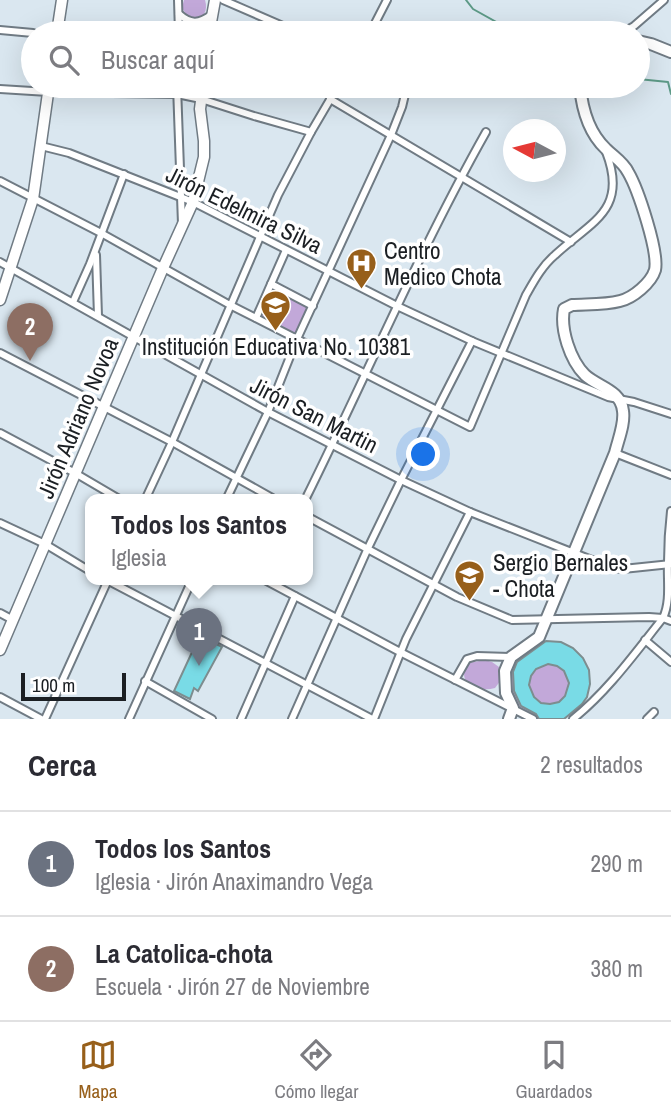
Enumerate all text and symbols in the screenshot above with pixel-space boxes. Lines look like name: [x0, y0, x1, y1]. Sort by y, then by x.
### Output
search box: [21, 21, 650, 98]
icon: search: [45, 41, 83, 79]
text: Buscar aquí: [101, 42, 215, 77]
north arrow: [503, 119, 566, 182]
street label: Jirón Edelmira Silva: [161, 158, 328, 261]
place label: Centro Medico Chota: [384, 235, 502, 292]
hospital icon: Centro Medico Chota: [344, 247, 378, 291]
school or university icon: Institución Educativa No. 10381: [259, 289, 293, 333]
pin: 2: [7, 303, 53, 361]
place label: Institución Educativa No. 10381: [142, 331, 411, 362]
street label: Jirón Adriano Novoa: [30, 332, 126, 503]
street label: Jirón San Martin: [245, 369, 383, 460]
your location: [406, 437, 440, 471]
popup: [85, 494, 313, 585]
text: Todos los Santos: [111, 507, 287, 542]
text: Iglesia: [111, 542, 167, 573]
place label: Sergio Bernales - Chota: [493, 547, 628, 604]
school or university icon: Sergio Bernales - Chota: [453, 559, 487, 603]
pin: 1: [176, 608, 222, 666]
scale bar: [21, 670, 126, 702]
text: 100 m: [32, 672, 75, 698]
text: Cerca: [28, 745, 96, 785]
text: 2 resultados: [540, 749, 643, 780]
text: Todos los Santos: [95, 831, 271, 866]
text: 1: [46, 848, 56, 879]
text: 290 m: [591, 848, 643, 879]
text: Iglesia · Jirón Anaximandro Vega: [95, 866, 373, 897]
text: La Catolica-chota: [95, 936, 273, 971]
text: 2: [46, 953, 56, 984]
text: 380 m: [591, 953, 643, 984]
text: Escuela · Jirón 27 de Noviembre: [95, 971, 370, 1002]
tab: Mapa: [78, 1036, 117, 1104]
tab: Cómo llegar: [274, 1036, 358, 1104]
tab: Guardados: [515, 1036, 592, 1104]

